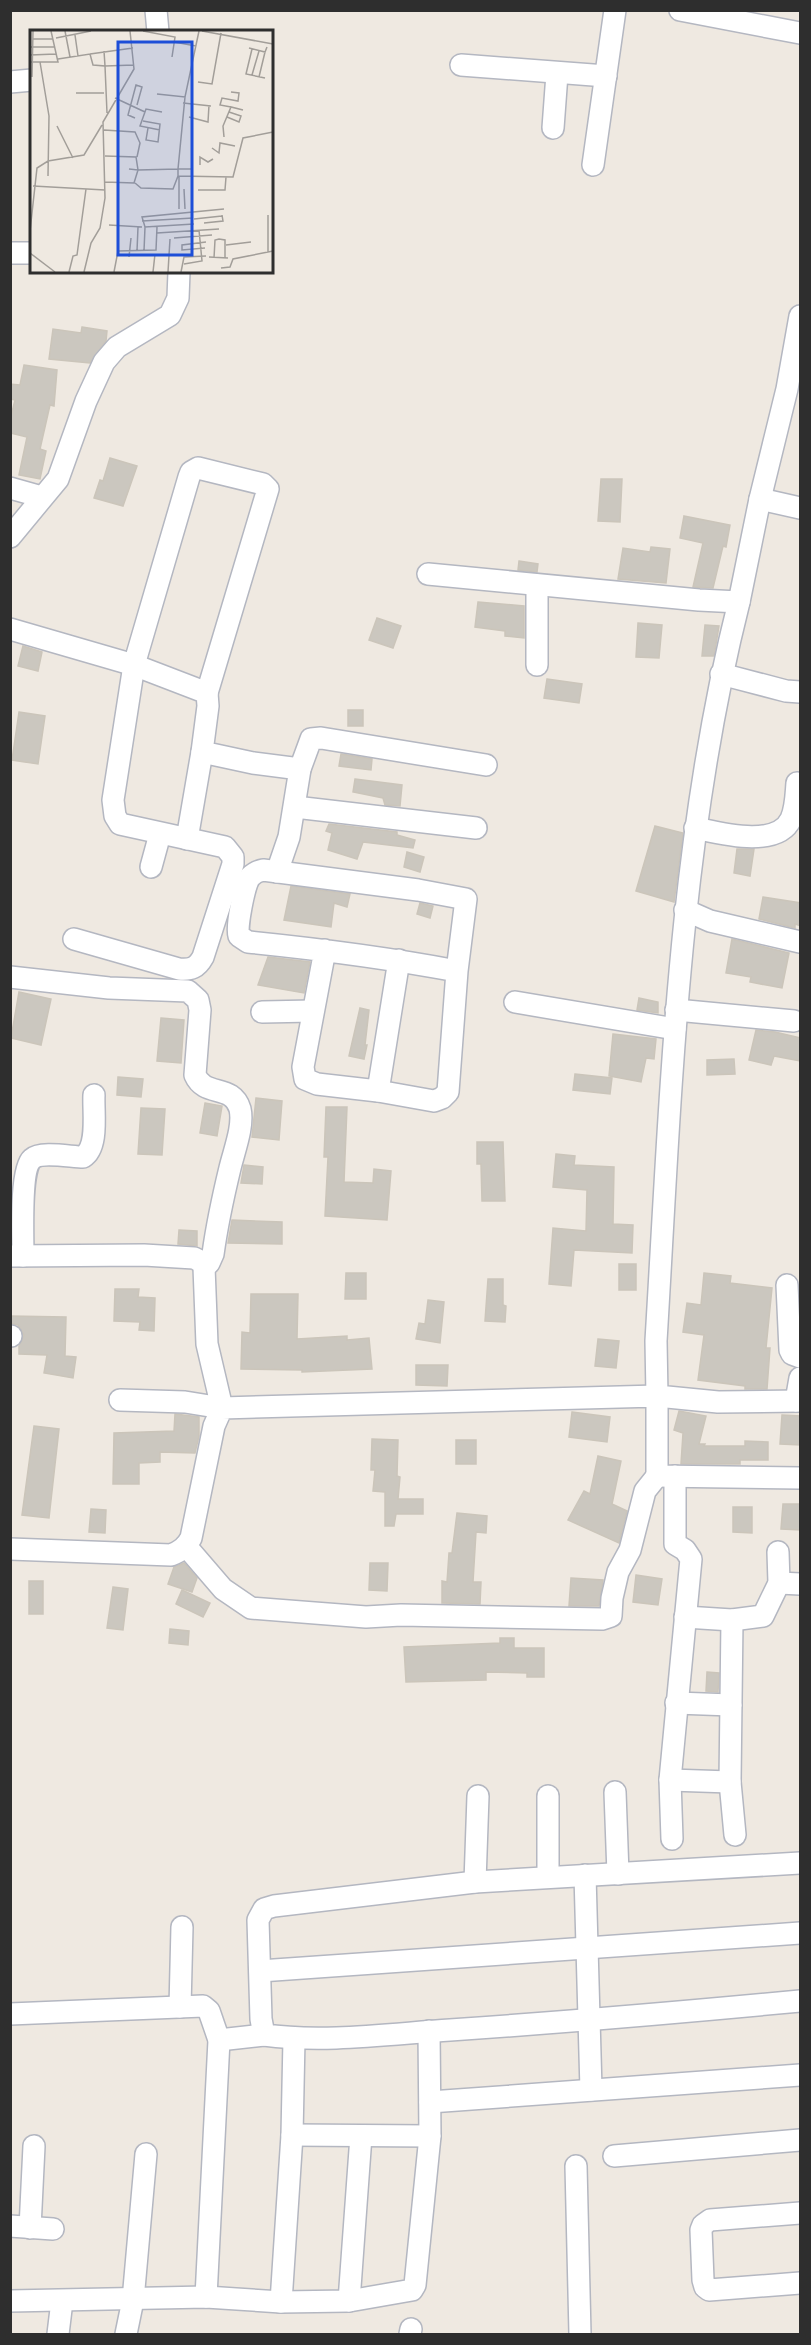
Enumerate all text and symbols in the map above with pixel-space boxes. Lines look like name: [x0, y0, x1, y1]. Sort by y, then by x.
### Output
inset map: [30, 30, 273, 273]

